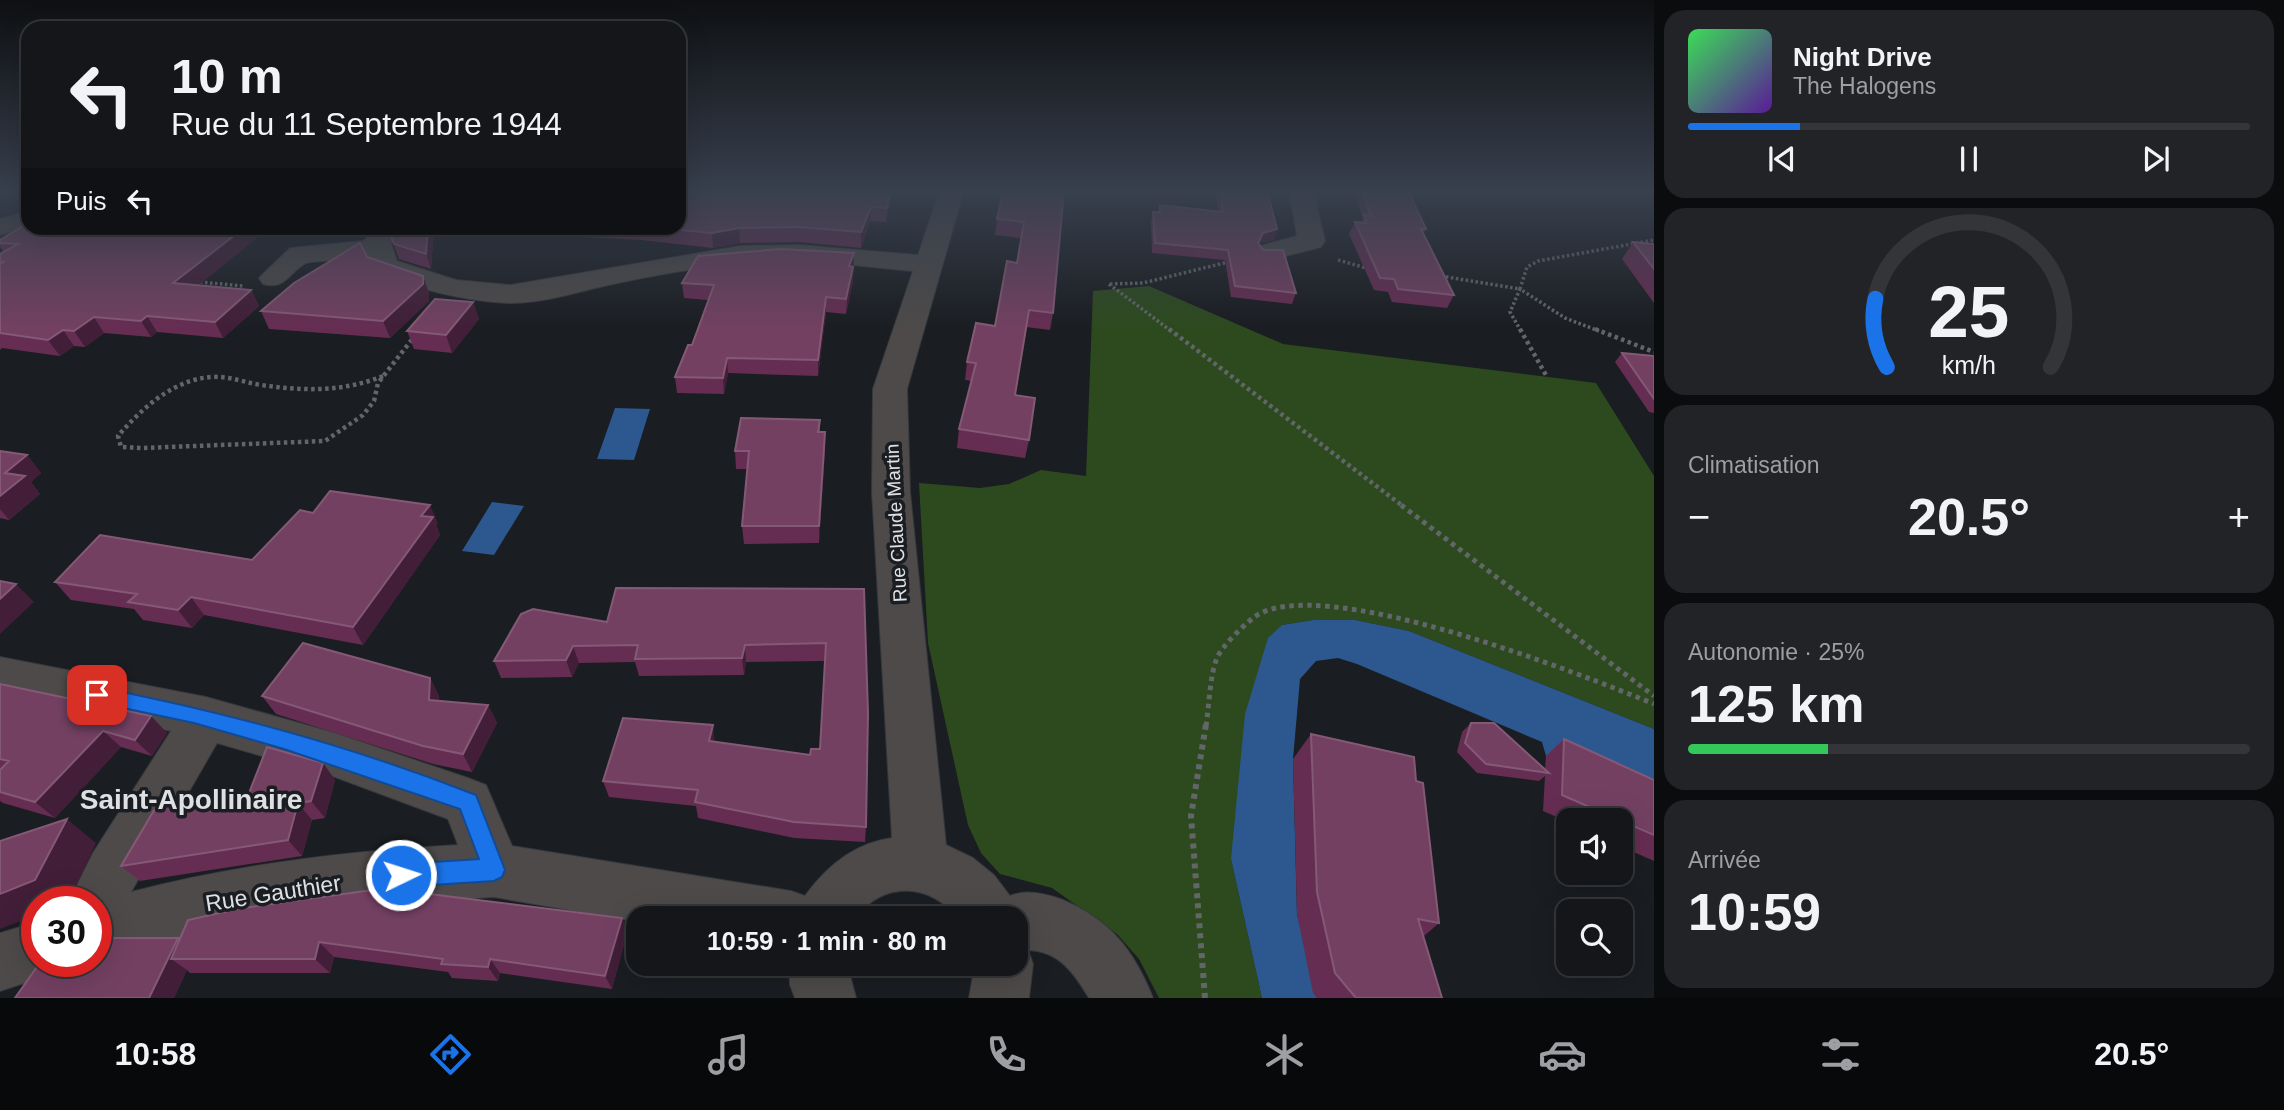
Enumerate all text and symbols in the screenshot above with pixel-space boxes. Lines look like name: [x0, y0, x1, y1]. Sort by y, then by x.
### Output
text: Night Drive: [1793, 42, 1932, 72]
icon: left: [56, 49, 147, 140]
text: 10 m: [171, 49, 283, 103]
text: The Halogens: [1793, 73, 1936, 99]
text: Rue du 11 Septembre 1944: [171, 106, 562, 142]
icon: previous: [1763, 140, 1801, 178]
icon: pause: [1950, 140, 1988, 178]
icon: next: [2137, 140, 2175, 178]
icon: left: [121, 182, 159, 220]
text: Puis: [56, 186, 107, 216]
text: 25: [1929, 272, 2009, 353]
text: km/h: [1942, 351, 1996, 379]
street label: Rue Claude Martin: [881, 443, 911, 603]
text: Climatisation: [1688, 452, 1820, 478]
text: 20.5°: [1908, 488, 2030, 546]
text: −: [1688, 496, 1710, 538]
text: +: [2228, 496, 2250, 538]
text: Autonomie · 25%: [1688, 639, 1864, 665]
pin: [67, 665, 127, 725]
text: 125 km: [1688, 675, 1864, 733]
icon: arrive: [78, 676, 116, 714]
district label: Saint-Apollinaire: [80, 784, 302, 815]
map controls: [1556, 808, 1633, 976]
button: sound: [1556, 808, 1633, 885]
position arrow: [364, 838, 438, 912]
text: Arrivée: [1688, 847, 1761, 873]
street label: Rue Gauthier: [203, 869, 343, 917]
text: 10:59: [1688, 883, 1821, 941]
speed limit sign: 30: [21, 886, 112, 977]
button: search: [1556, 899, 1633, 976]
text: 10:59 · 1 min · 80 m: [707, 926, 947, 956]
icon: directions: [426, 1030, 475, 1079]
icon: music: [704, 1030, 753, 1079]
icon: phone: [982, 1030, 1031, 1079]
icon: climate: [1260, 1030, 1309, 1079]
icon: car: [1538, 1030, 1587, 1079]
icon: filters: [1816, 1030, 1865, 1079]
text: 10:58: [115, 1036, 196, 1072]
text: 20.5°: [2094, 1036, 2169, 1072]

